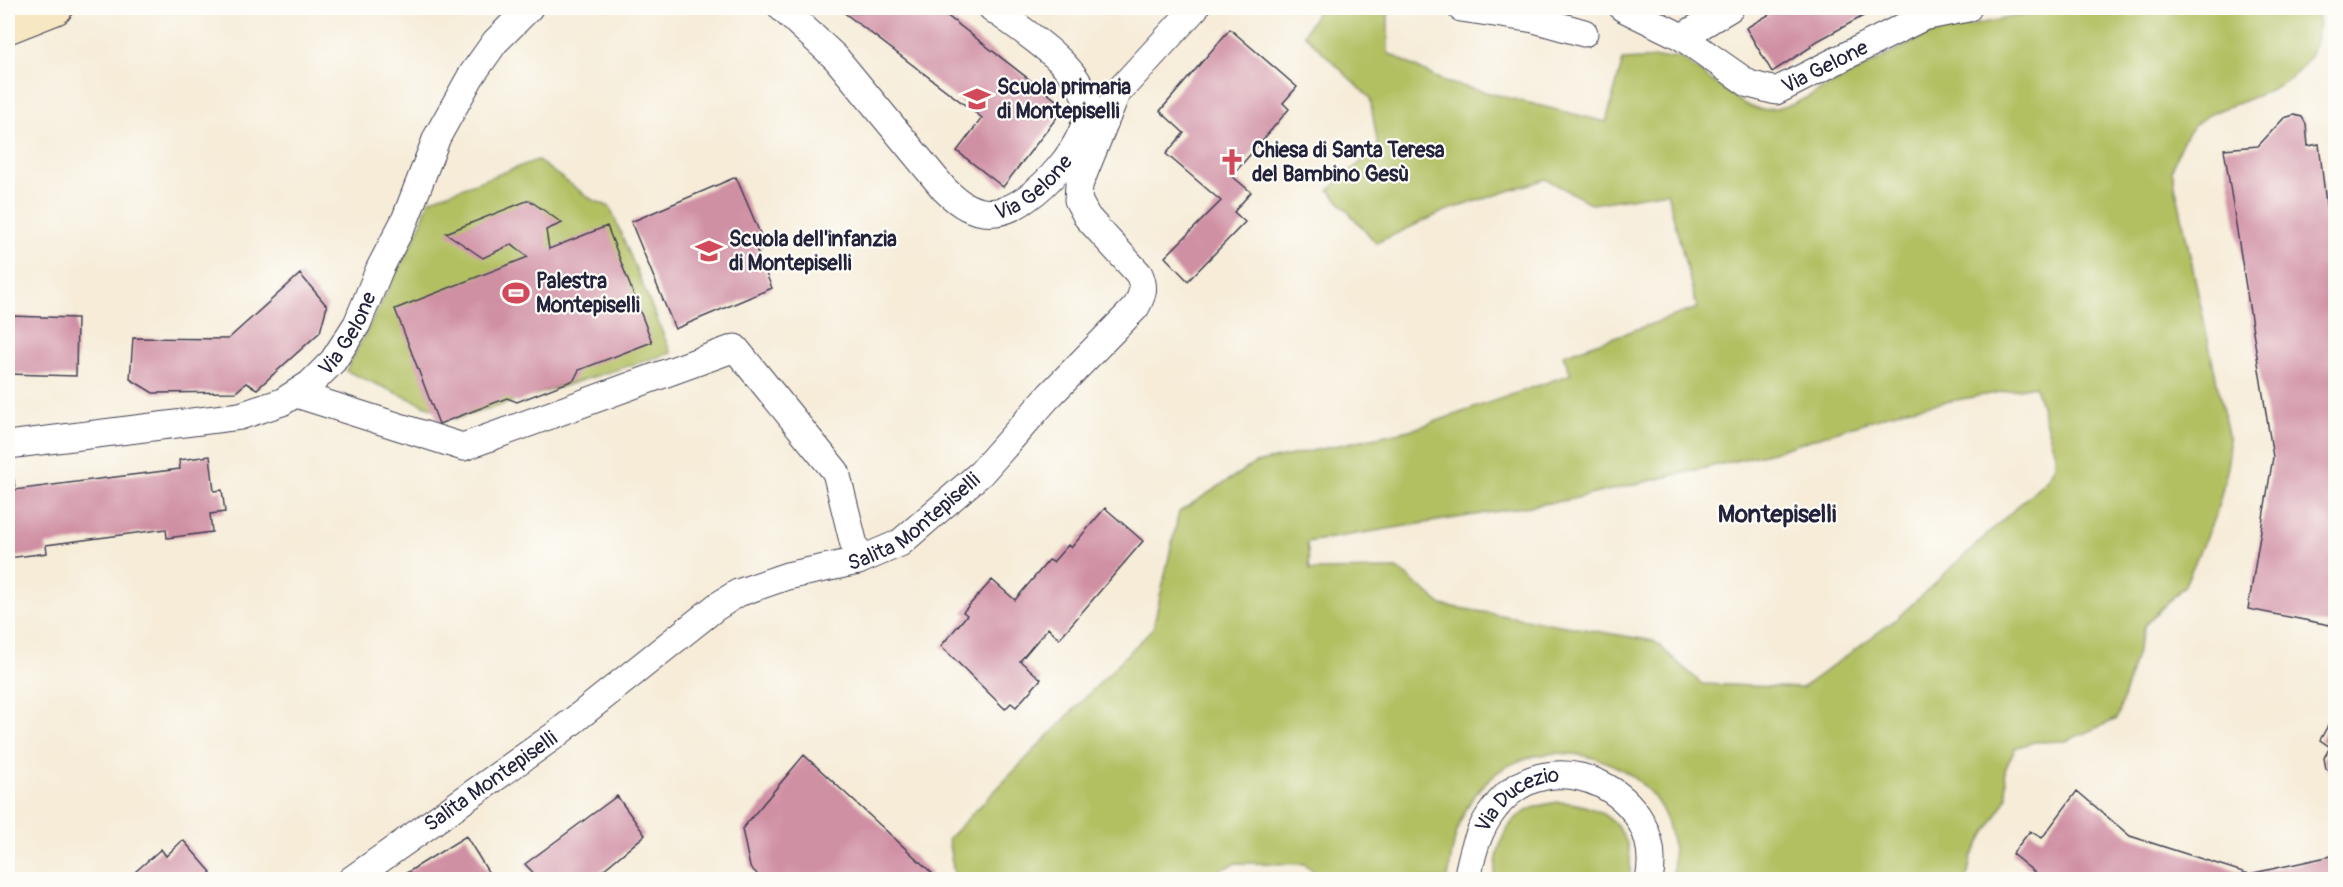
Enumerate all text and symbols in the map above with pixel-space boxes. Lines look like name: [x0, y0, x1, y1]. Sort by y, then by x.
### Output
street label: Via Gelone: [1777, 33, 1873, 100]
place label: Scuola primaria di Montepiselli: [997, 74, 1131, 125]
school or university icon: Scuola primaria di Montepiselli: [962, 84, 992, 114]
place label: Chiesa di Santa Teresa del Bambino Gesù: [1252, 137, 1445, 188]
church icon: Chiesa di Santa Teresa del Bambino Gesù: [1217, 147, 1247, 177]
street label: Via Gelone: [992, 149, 1079, 226]
place label: Scuola dell'infanzia di Montepiselli: [729, 226, 897, 277]
school or university icon: Scuola dell'infanzia di Montepiselli: [694, 236, 724, 266]
place label: Palestra Montepiselli: [536, 268, 640, 319]
sports icon: Palestra Montepiselli: [501, 278, 531, 308]
street label: Via Gelone: [312, 287, 383, 382]
street label: Salita Montepiselli: [845, 466, 986, 576]
district label: Montepiselli: [1718, 500, 1836, 529]
street label: Salita Montepiselli: [418, 724, 563, 838]
street label: Via Ducezio: [1469, 761, 1560, 837]

